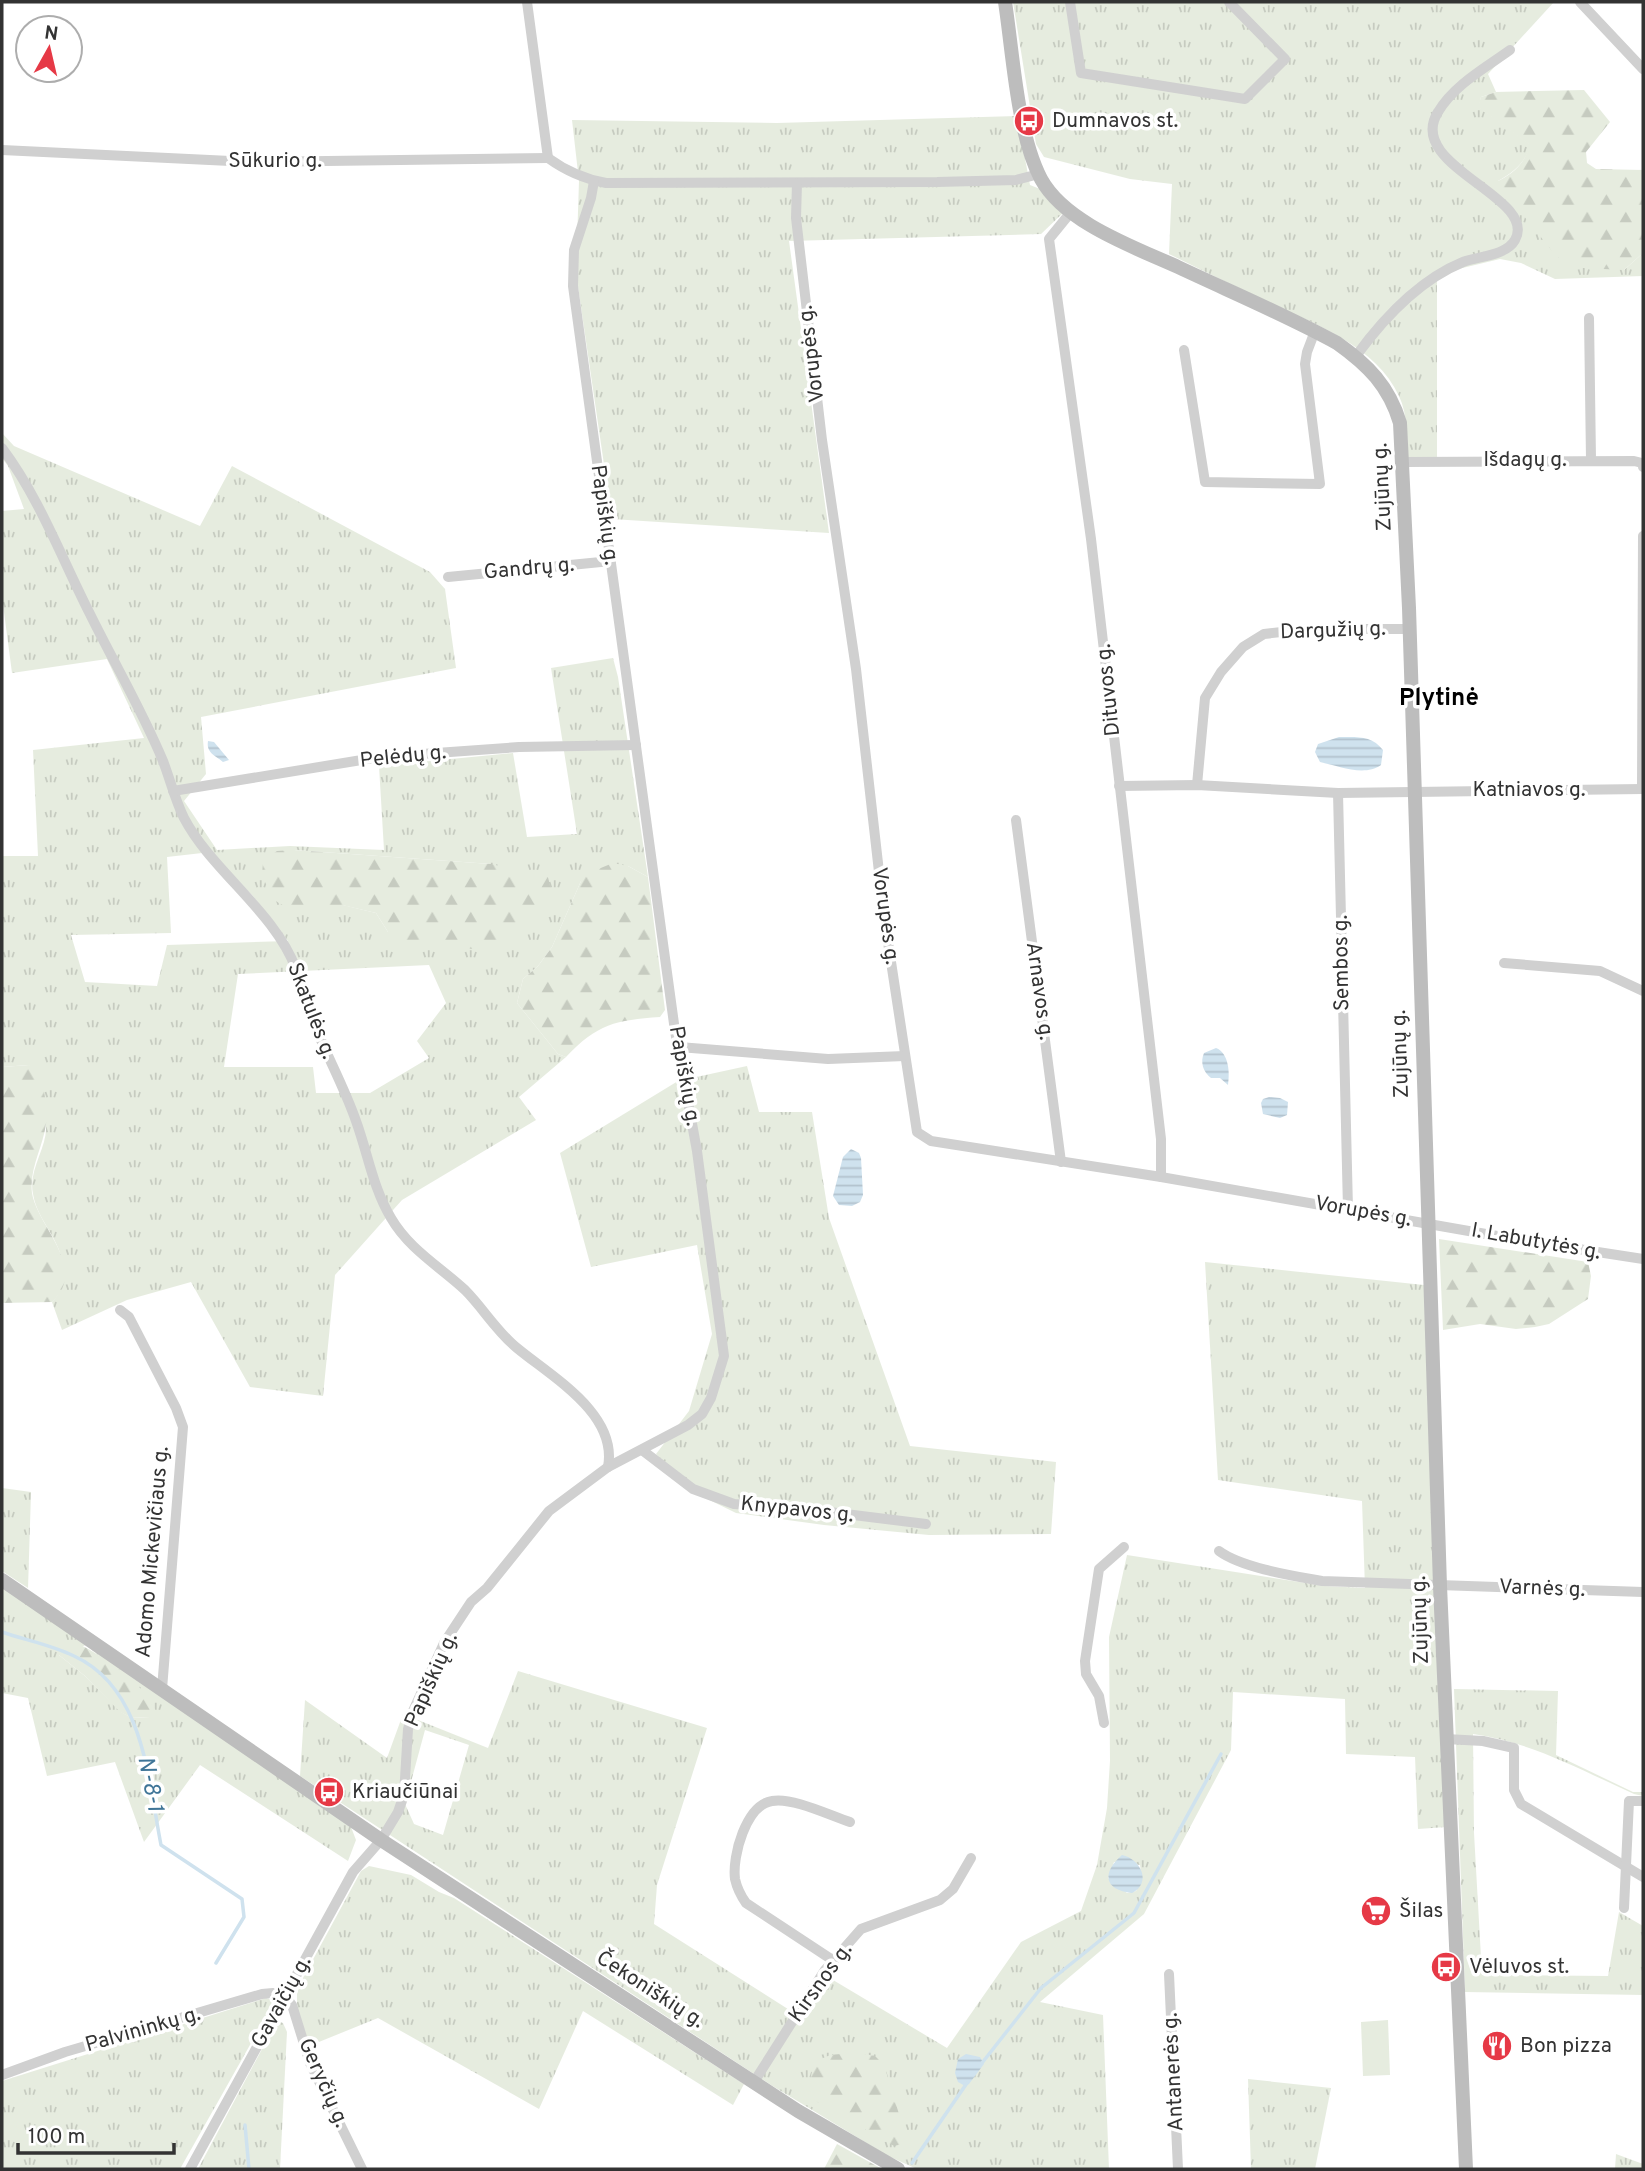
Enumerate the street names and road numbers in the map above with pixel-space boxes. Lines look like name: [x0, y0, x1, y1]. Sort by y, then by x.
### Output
street label: Sūkurio g.: [228, 148, 322, 175]
street label: Vorupės g.: [793, 304, 831, 404]
street label: Zujūnų g.: [1367, 442, 1399, 532]
street label: Išdagų g.: [1483, 447, 1567, 474]
street label: Papiškių g.: [584, 463, 624, 567]
street label: Gandrų g.: [483, 552, 575, 586]
street label: Dargužių g.: [1280, 616, 1386, 646]
street label: Dituvos g.: [1091, 643, 1127, 737]
street label: Pelėdų g.: [358, 739, 448, 775]
street label: Katniavos g.: [1473, 777, 1585, 804]
street label: Vorupės g.: [865, 866, 905, 966]
street label: Sembos g.: [1328, 915, 1356, 1011]
street label: Arnavos g.: [1019, 940, 1059, 1042]
street label: Skatulės g.: [280, 959, 342, 1063]
street label: Zujūnų g.: [1386, 1009, 1416, 1099]
street label: Papiškių g.: [662, 1024, 706, 1128]
street label: Vorupės g.: [1312, 1190, 1414, 1234]
street label: I. Labutytės g.: [1469, 1217, 1603, 1267]
street label: Adomo Mickevičiaus g.: [130, 1445, 176, 1659]
street label: Knypavos g.: [739, 1491, 855, 1529]
street label: Varnės g.: [1498, 1574, 1586, 1604]
street label: Zujūnų g.: [1406, 1575, 1436, 1665]
street label: Papiškių g.: [399, 1628, 465, 1732]
street label: Kirsnos g.: [783, 1938, 859, 2028]
street label: Čekoniškių g.: [591, 1944, 710, 2035]
street label: Gavaičių g.: [246, 1951, 318, 2053]
street label: Palvininkų g.: [82, 2001, 204, 2059]
street label: Antanerės g.: [1157, 2012, 1191, 2132]
street label: Geryčių g.: [291, 2034, 355, 2132]

